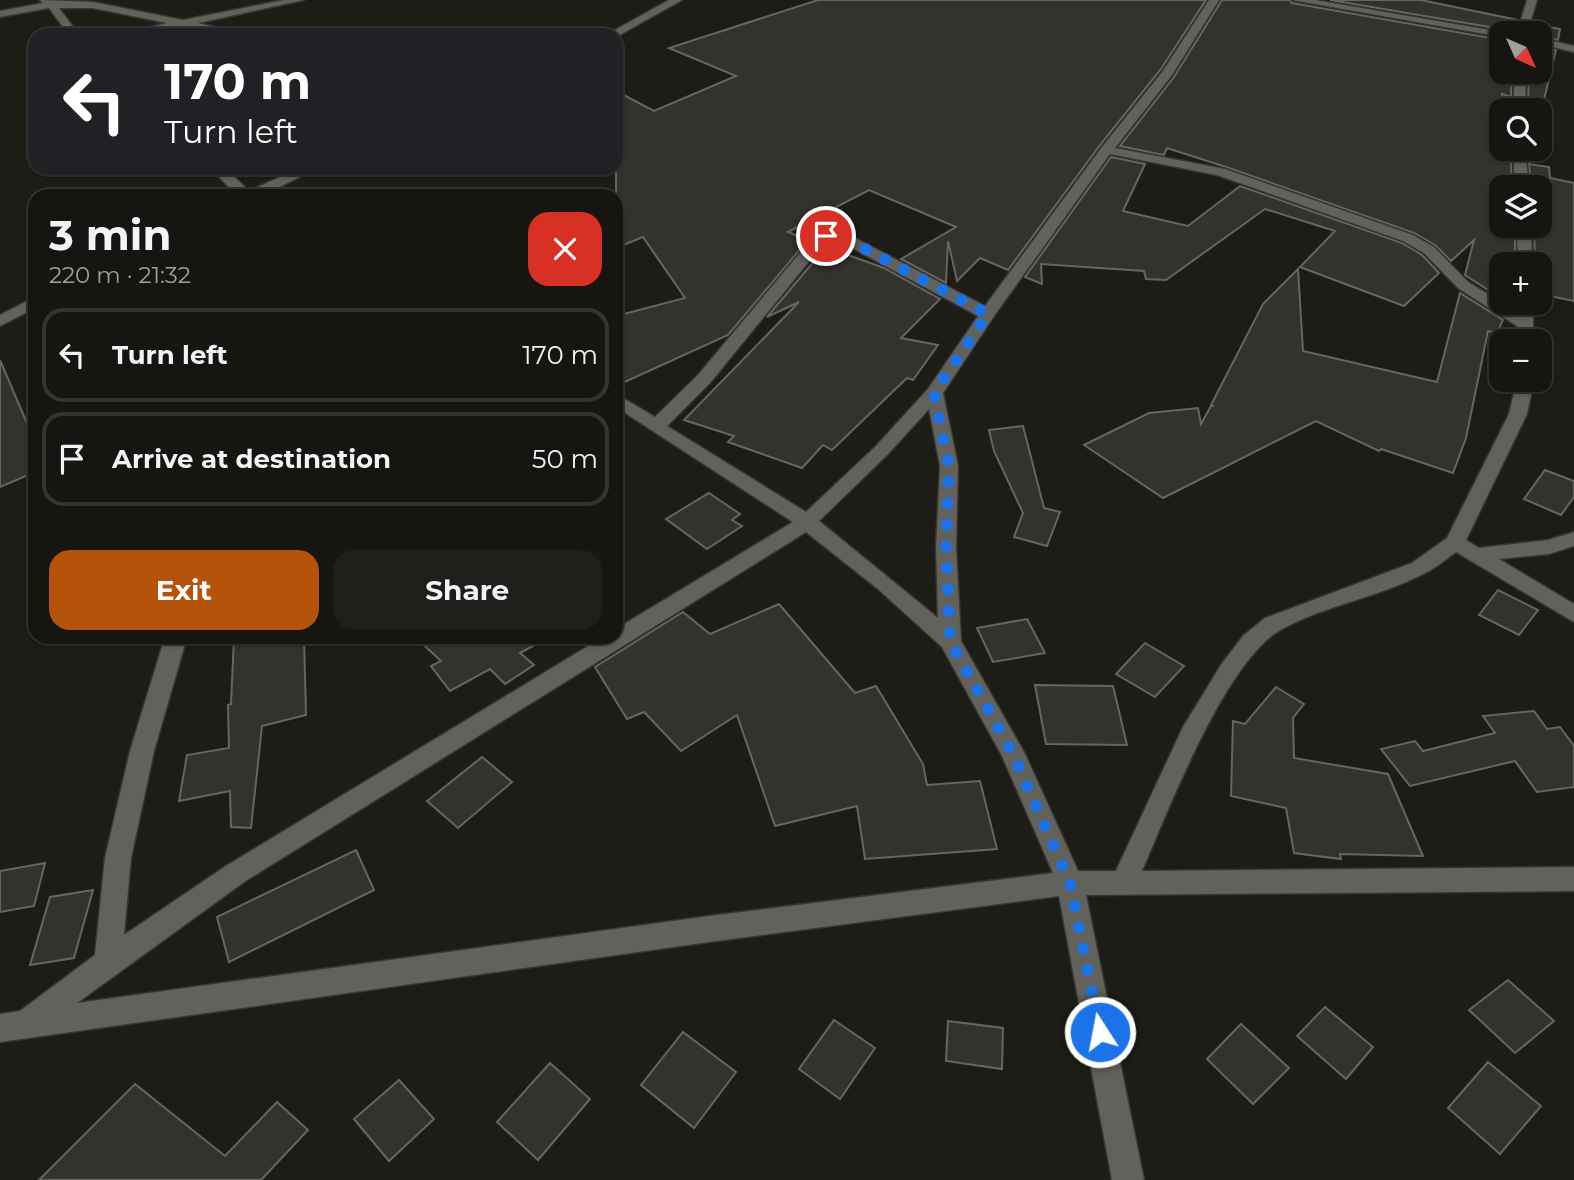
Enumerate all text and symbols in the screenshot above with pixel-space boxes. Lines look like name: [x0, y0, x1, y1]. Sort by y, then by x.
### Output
north arrow: [1489, 21, 1552, 84]
map controls: [1489, 21, 1552, 392]
text: 170 m: [164, 52, 311, 111]
icon: left: [49, 56, 140, 147]
button: search: [1489, 98, 1552, 161]
text: Turn left: [164, 112, 298, 151]
button: layers: [1489, 175, 1552, 238]
pin: [796, 206, 856, 266]
text: 3 min: [49, 209, 171, 261]
button: close: [528, 212, 602, 286]
icon: arrive: [807, 217, 845, 255]
button: +: [1489, 252, 1552, 315]
text: 220 m · 21:32: [49, 261, 191, 289]
button: −: [1489, 329, 1552, 392]
icon: left: [53, 336, 91, 374]
text: Turn left: [112, 339, 228, 371]
text: 170 m: [522, 339, 598, 371]
icon: arrive: [53, 440, 91, 478]
text: Arrive at destination: [112, 443, 391, 475]
text: 50 m: [532, 443, 598, 475]
button: Exit: [49, 550, 319, 630]
button: Share: [333, 550, 602, 630]
position arrow: [1063, 995, 1137, 1069]

